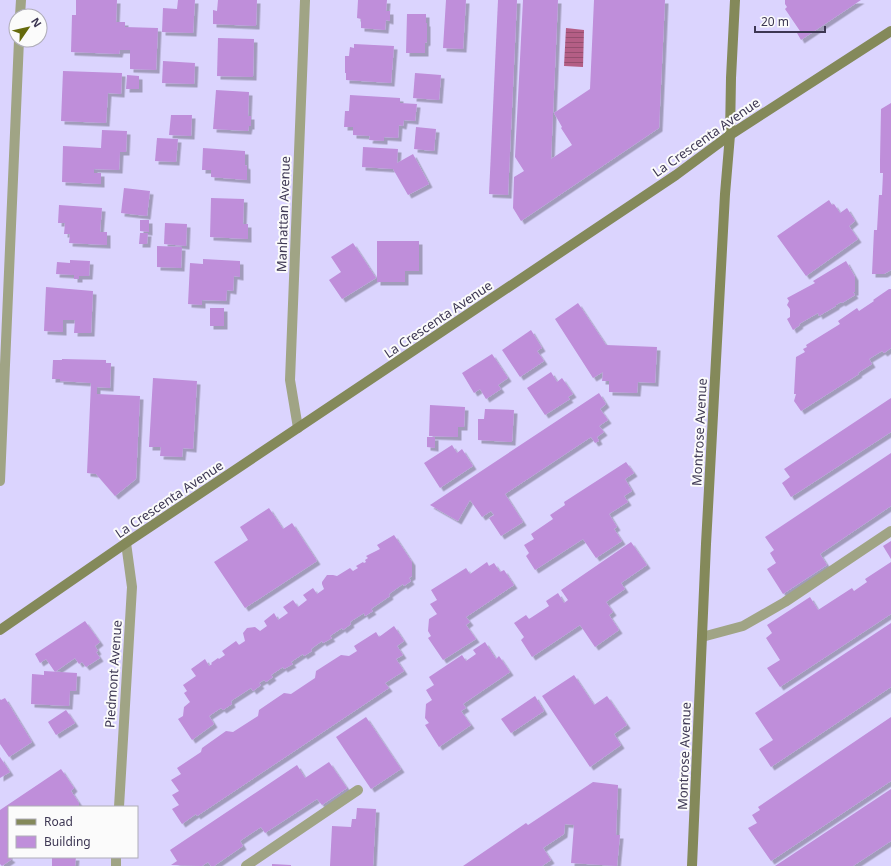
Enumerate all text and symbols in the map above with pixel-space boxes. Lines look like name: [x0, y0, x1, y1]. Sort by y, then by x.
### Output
north arrow: [8, 8, 48, 48]
scale bar: [755, 8, 825, 34]
text: 20 m: [761, 13, 789, 30]
text: N: [28, 14, 45, 30]
street label: La Crescenta Avenue: [649, 93, 763, 181]
street label: Manhattan Avenue: [272, 156, 294, 272]
street label: La Crescenta Avenue: [380, 276, 496, 362]
street label: Montrose Avenue: [687, 378, 711, 486]
street label: La Crescenta Avenue: [111, 456, 227, 542]
street label: Piedmont Avenue: [100, 619, 126, 729]
street label: Montrose Avenue: [673, 702, 695, 810]
legend: [8, 806, 138, 858]
text: Road: [44, 813, 73, 830]
text: Building: [44, 833, 91, 850]

